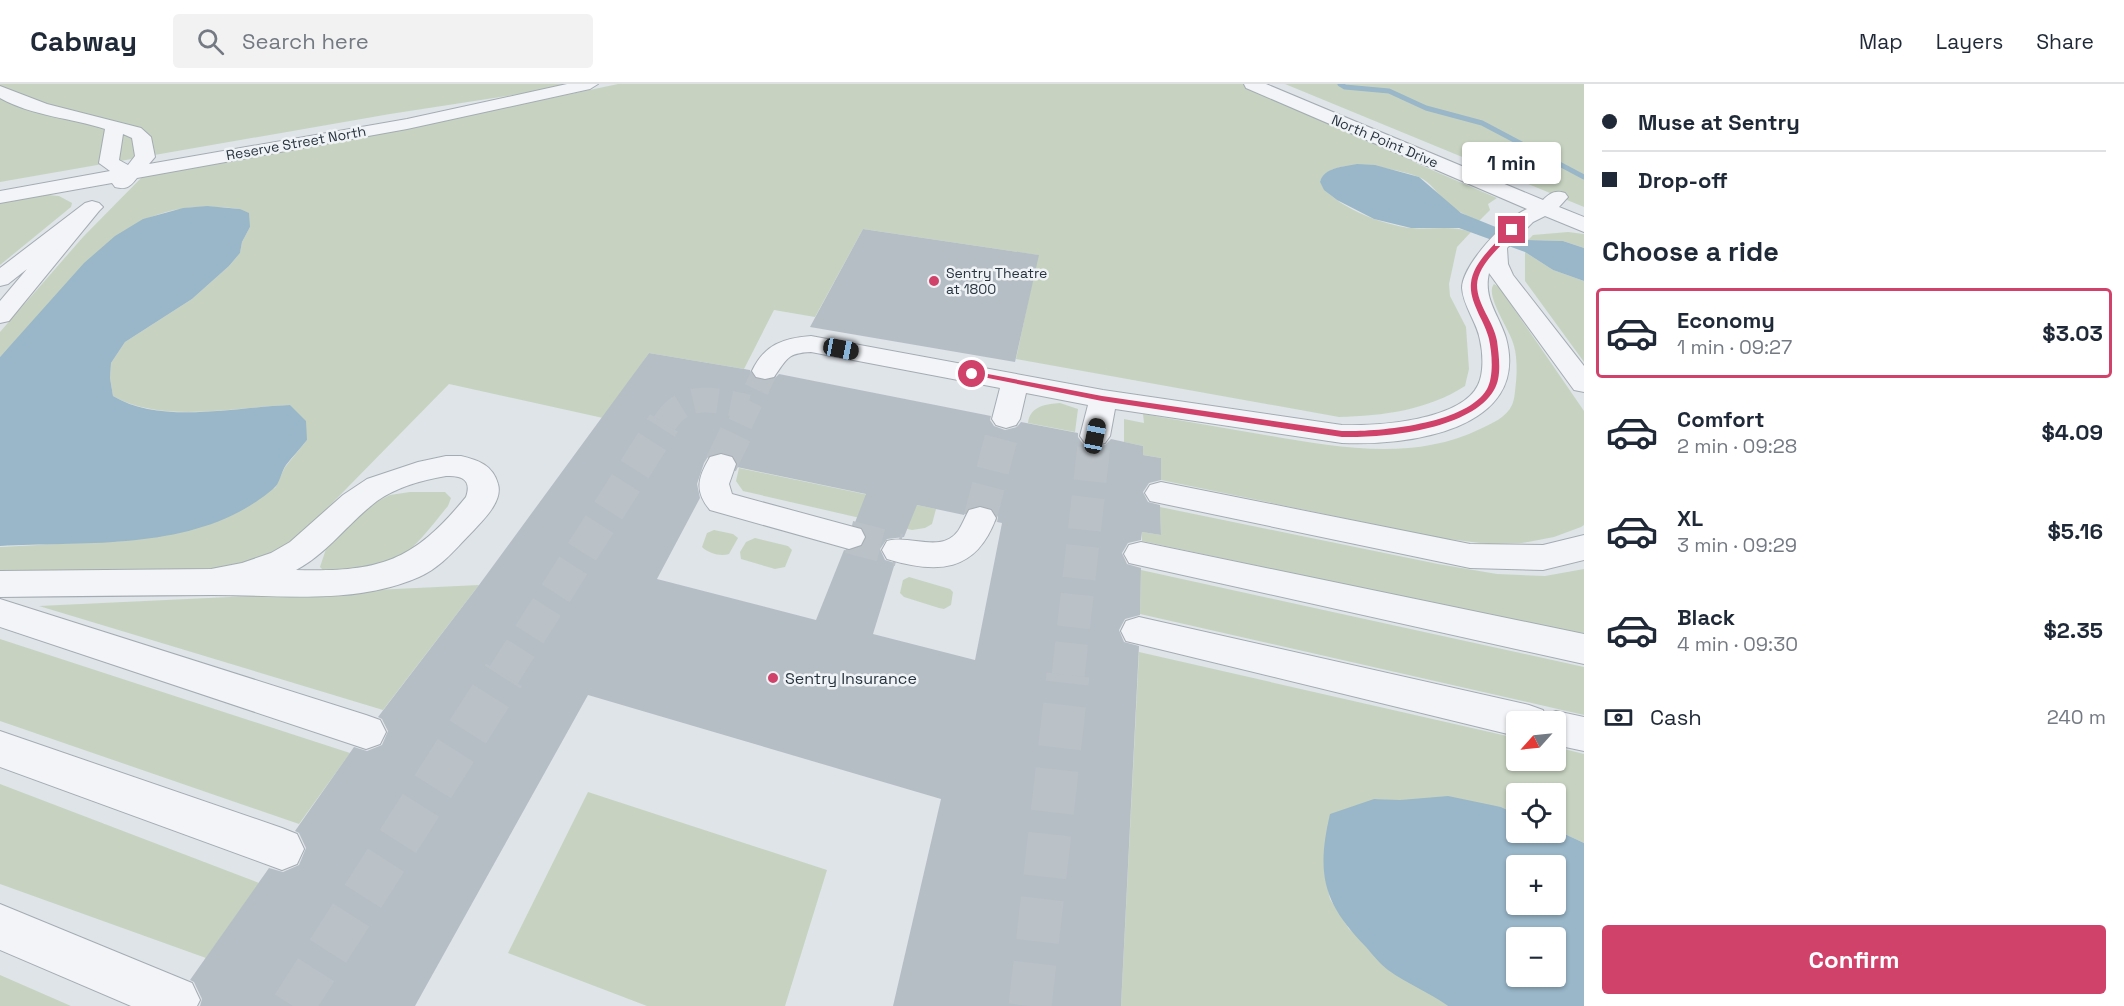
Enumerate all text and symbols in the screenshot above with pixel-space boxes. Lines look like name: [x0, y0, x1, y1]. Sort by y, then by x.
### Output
search box: [173, 14, 593, 68]
text: Cabway: [30, 23, 137, 59]
icon: search: [194, 25, 227, 58]
text: Search here: [242, 27, 369, 55]
text: Map: [1859, 28, 1903, 55]
text: Layers: [1936, 28, 2003, 55]
text: Share: [2036, 28, 2094, 55]
text: Muse at Sentry: [1638, 108, 1800, 136]
street label: North Point Drive: [1329, 110, 1441, 172]
street label: Reserve Street North: [225, 122, 367, 164]
callout: 1 min: [1462, 143, 1562, 185]
text: 1 min: [1487, 150, 1536, 176]
text: Drop-off: [1638, 166, 1728, 194]
route end: [1498, 216, 1525, 243]
text: Choose a ride: [1602, 234, 1779, 269]
place label: Sentry Theatre at 1800: [946, 264, 1047, 298]
marker: Sentry Theatre at 1800: [927, 274, 941, 288]
icon: car: [1605, 306, 1659, 360]
text: Economy: [1677, 306, 1775, 334]
text: $3.03: [2042, 319, 2103, 347]
text: 1 min · 09:27: [1677, 334, 1792, 360]
car: [822, 337, 860, 361]
route start: [958, 360, 985, 387]
icon: car: [1605, 405, 1659, 459]
text: Comfort: [1677, 405, 1765, 433]
car: [1083, 417, 1107, 455]
text: $4.09: [2042, 418, 2103, 446]
text: 2 min · 09:28: [1677, 433, 1797, 459]
icon: car: [1605, 504, 1659, 558]
text: XL: [1677, 504, 1703, 532]
text: $5.16: [2048, 517, 2103, 545]
text: 3 min · 09:29: [1677, 532, 1797, 558]
icon: car: [1605, 603, 1659, 657]
text: Black: [1677, 603, 1735, 631]
text: $2.35: [2043, 616, 2103, 644]
text: 4 min · 09:30: [1677, 631, 1798, 657]
place label: Sentry Insurance: [785, 668, 917, 689]
marker: Sentry Insurance: [766, 671, 780, 685]
icon: cash: [1602, 701, 1635, 734]
text: Cash: [1650, 703, 1702, 731]
text: 240 m: [2047, 704, 2106, 730]
north arrow: [1506, 711, 1566, 771]
map controls: [1506, 711, 1566, 987]
button: locate: [1506, 783, 1566, 843]
button: +: [1506, 855, 1566, 915]
button: Confirm: [1602, 925, 2106, 994]
button: −: [1506, 927, 1566, 987]

